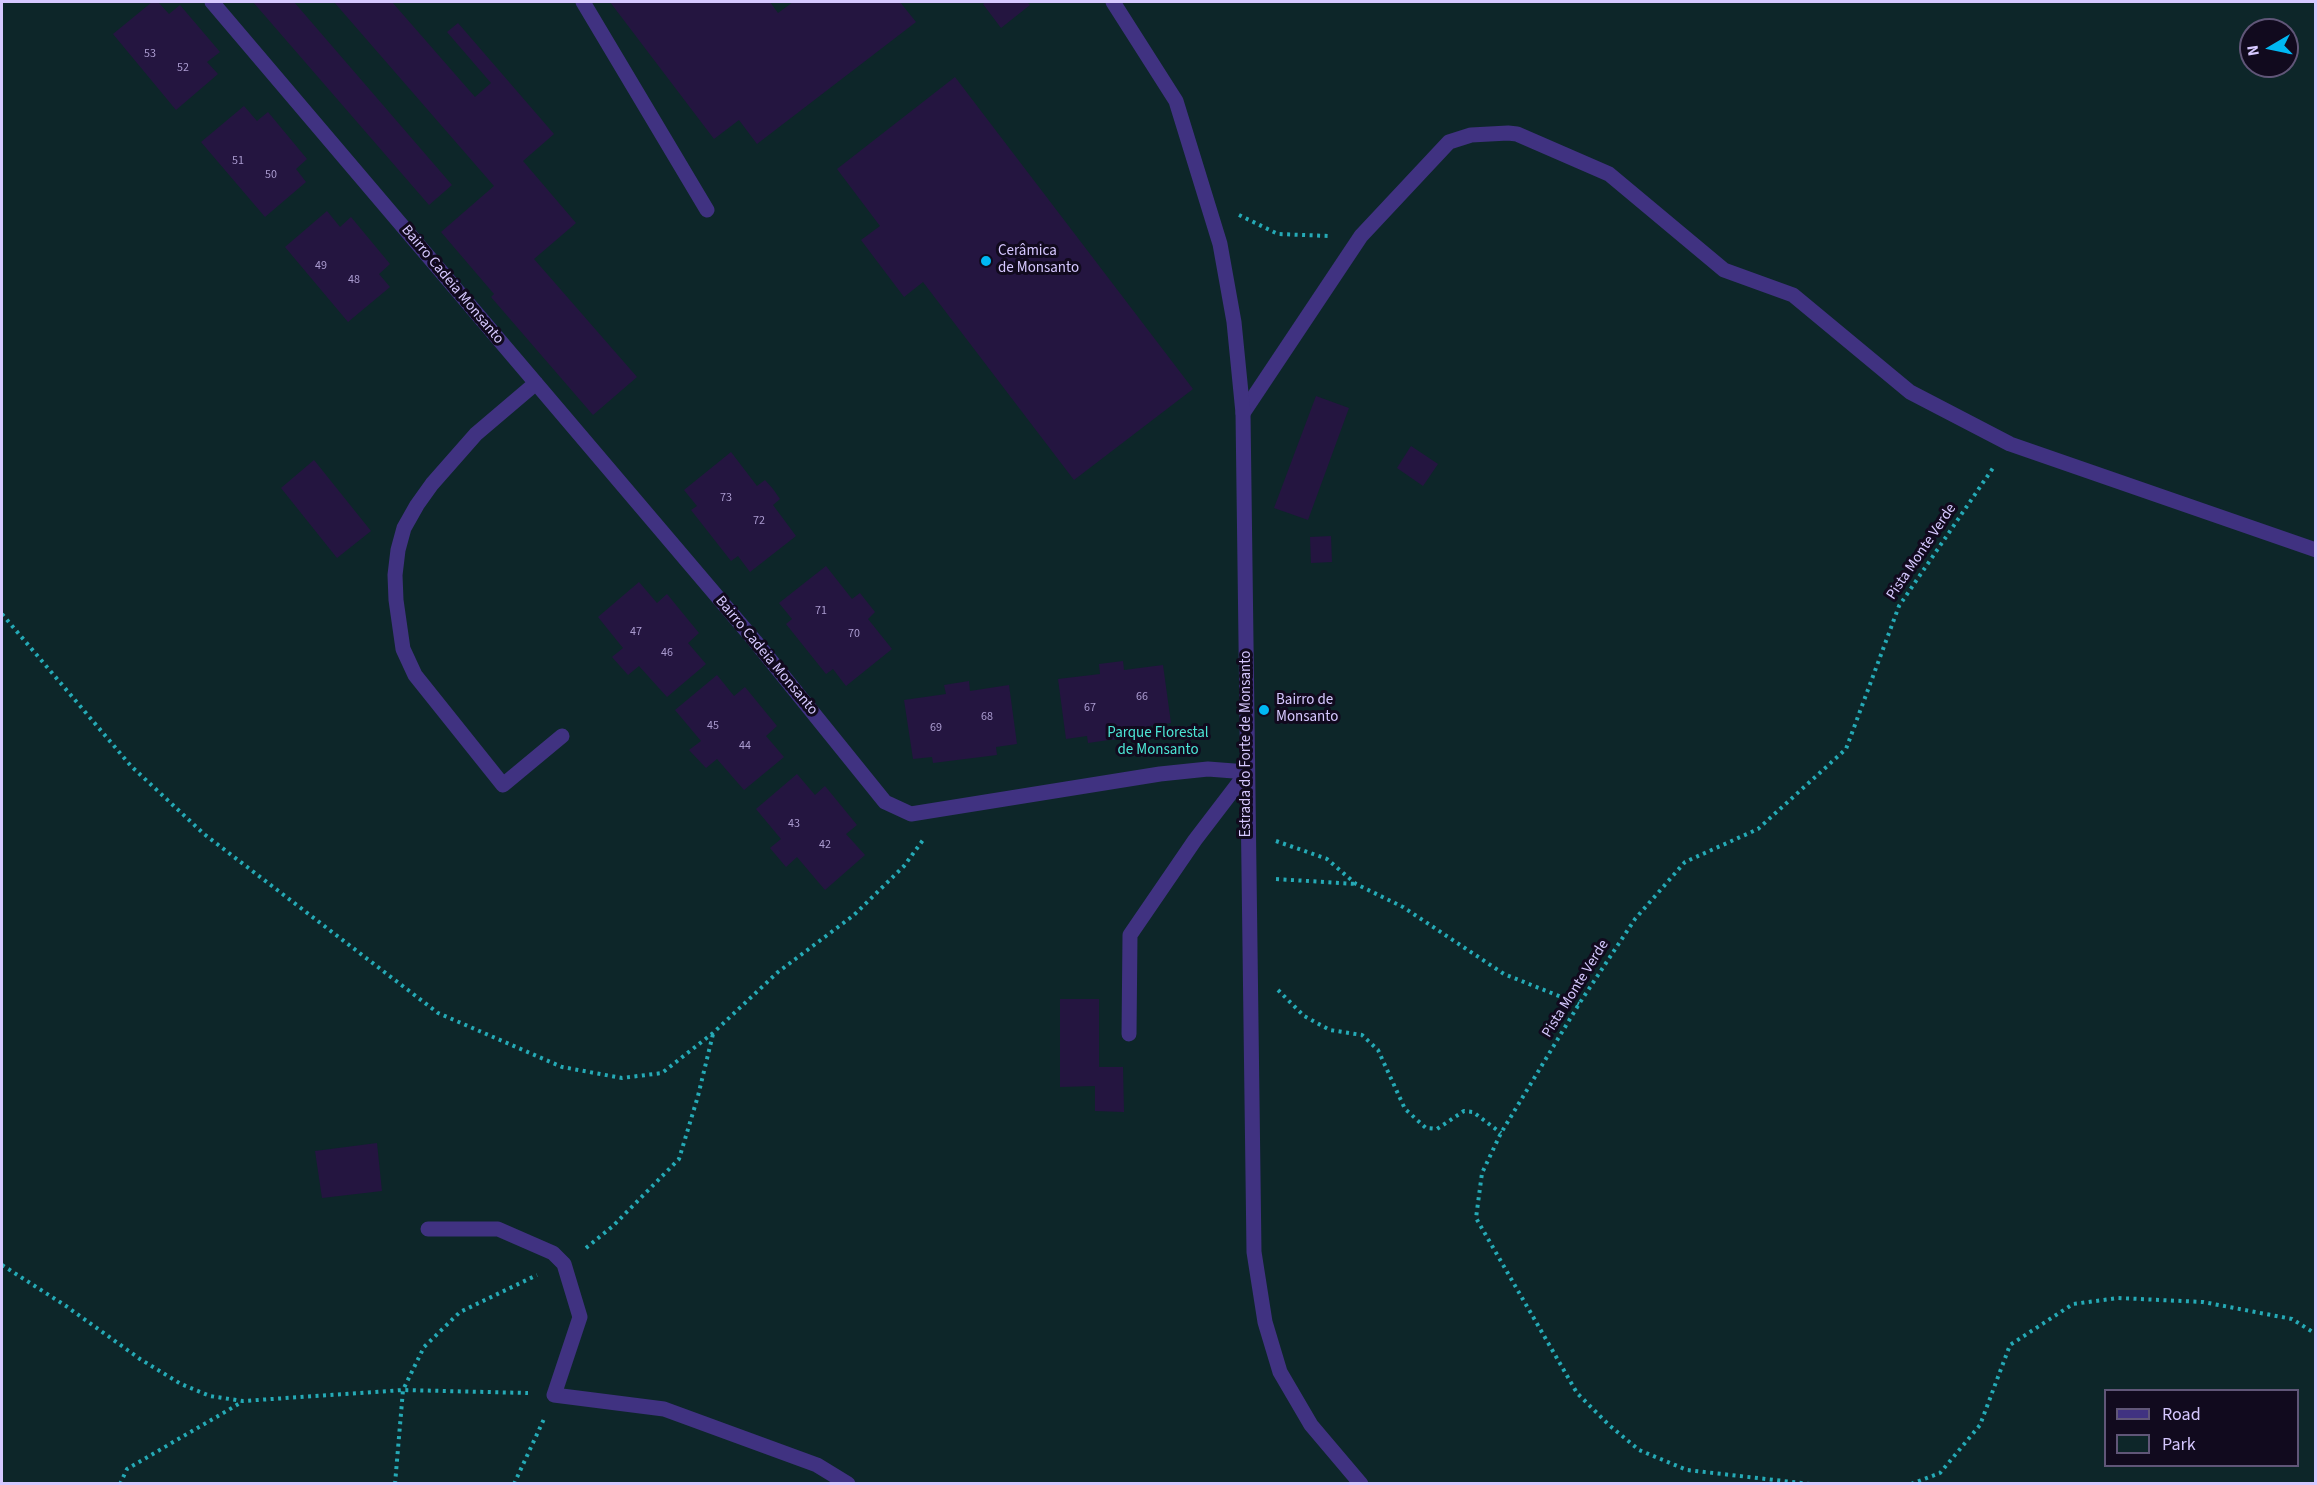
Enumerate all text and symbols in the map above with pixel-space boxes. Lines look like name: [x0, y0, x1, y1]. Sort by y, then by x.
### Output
north arrow: [2239, 18, 2299, 78]
text: N: [2242, 44, 2265, 57]
house number: 53: [144, 47, 156, 61]
house number: 52: [177, 61, 189, 75]
house number: 51: [232, 154, 244, 168]
house number: 50: [265, 168, 277, 182]
street label: Bairro Cadeia Monsanto: [397, 222, 507, 348]
place label: Cerâmica de Monsanto: [998, 243, 1079, 278]
marker: Cerâmica de Monsanto: [979, 254, 993, 268]
house number: 49: [315, 259, 327, 273]
house number: 48: [348, 273, 360, 287]
house number: 73: [720, 491, 732, 505]
street label: Pista Monte Verde: [1883, 501, 1961, 603]
house number: 72: [753, 514, 765, 528]
street label: Bairro Cadeia Monsanto: [711, 593, 821, 719]
house number: 71: [815, 604, 827, 618]
house number: 47: [630, 625, 642, 639]
house number: 70: [848, 627, 860, 641]
house number: 46: [661, 646, 673, 660]
street label: Estrada do Forte de Monsanto: [1238, 651, 1256, 837]
house number: 66: [1136, 690, 1148, 704]
place label: Bairro de Monsanto: [1276, 692, 1338, 727]
house number: 67: [1084, 701, 1096, 715]
marker: Bairro de Monsanto: [1257, 703, 1271, 717]
house number: 68: [981, 710, 993, 724]
house number: 45: [707, 719, 719, 733]
house number: 69: [930, 721, 942, 735]
park label: Parque Florestal de Monsanto: [1107, 725, 1209, 760]
house number: 44: [739, 739, 751, 753]
house number: 43: [788, 817, 800, 831]
house number: 42: [819, 838, 831, 852]
street label: Pista Monte Verde: [1539, 937, 1613, 1041]
legend: [2104, 1389, 2299, 1467]
text: Road: [2162, 1402, 2201, 1427]
text: Park: [2162, 1432, 2196, 1457]

